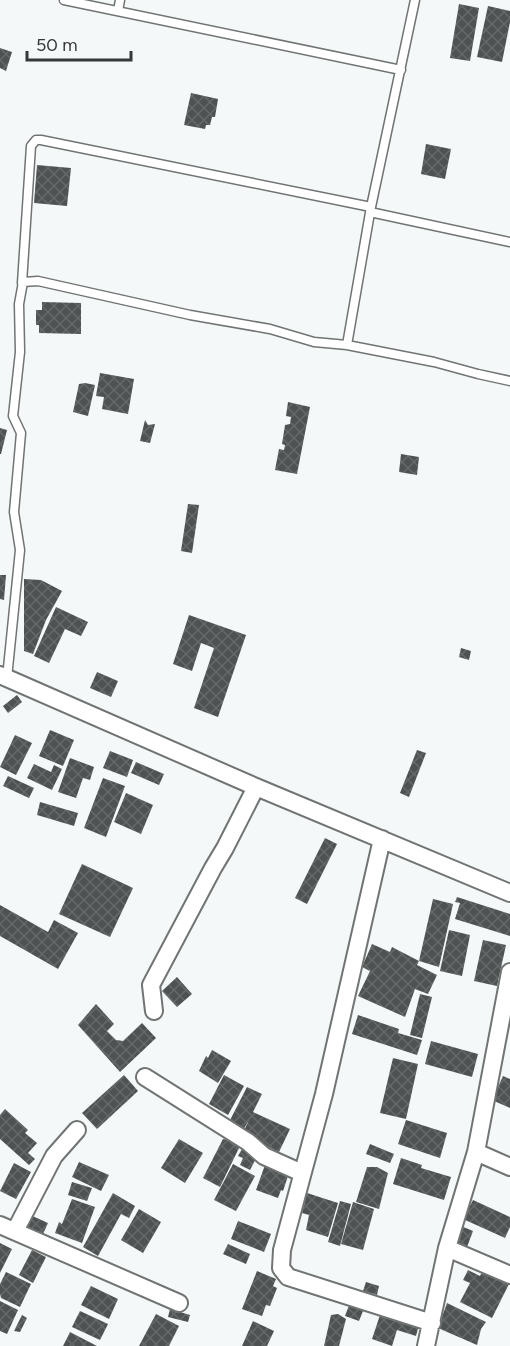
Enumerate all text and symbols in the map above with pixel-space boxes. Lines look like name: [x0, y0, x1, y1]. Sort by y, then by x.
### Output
scale bar: [27, 24, 130, 62]
text: 50 m: [36, 34, 78, 56]

